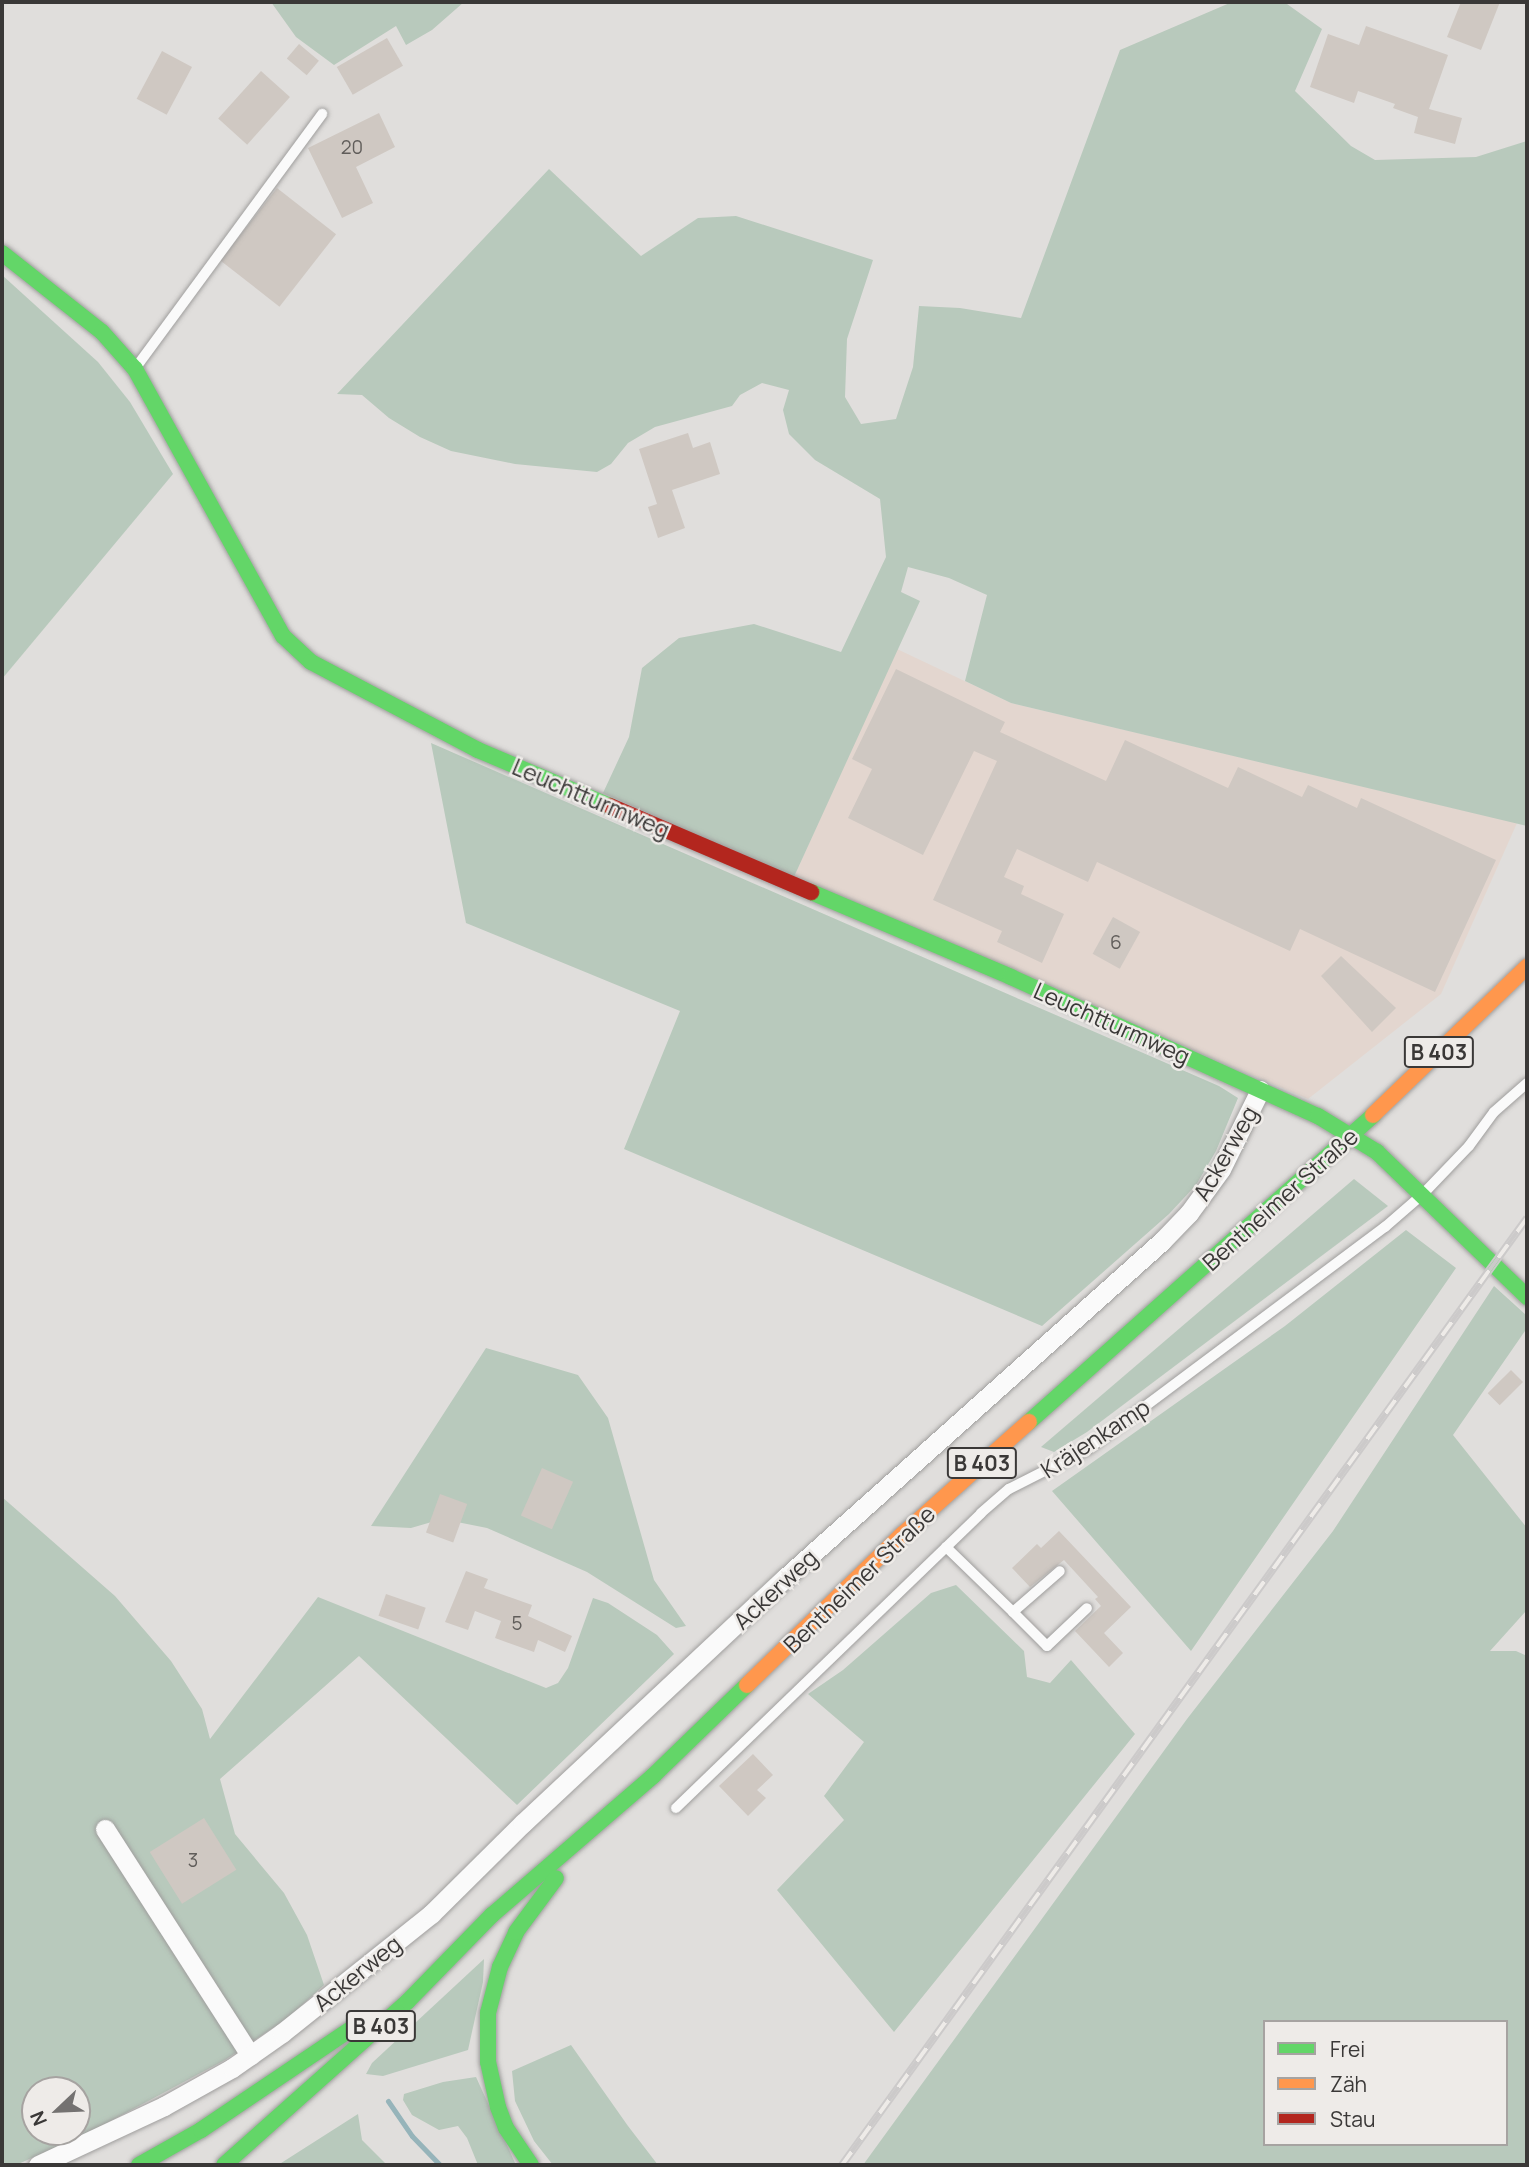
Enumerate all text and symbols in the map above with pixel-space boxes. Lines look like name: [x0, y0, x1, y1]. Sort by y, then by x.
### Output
house number: 20: [341, 137, 363, 159]
street label: Leuchtturmweg: [508, 752, 674, 844]
house number: 6: [1110, 932, 1122, 954]
street label: Leuchtturmweg: [1030, 976, 1194, 1070]
road number: B 403: [1402, 1034, 1476, 1070]
street label: Ackerweg: [1187, 1101, 1263, 1205]
street label: Bentheimer Straße: [1197, 1122, 1363, 1276]
street label: Kräjenkamp: [1035, 1393, 1155, 1483]
road number: B 403: [945, 1446, 1019, 1480]
street label: Bentheimer Straße: [778, 1500, 940, 1658]
street label: Ackerweg: [727, 1543, 823, 1635]
house number: 5: [512, 1613, 522, 1635]
house number: 3: [188, 1850, 198, 1872]
street label: Ackerweg: [308, 1929, 406, 2017]
road number: B 403: [344, 2008, 418, 2044]
legend: [1263, 2020, 1508, 2146]
text: Frei: [1330, 2035, 1365, 2063]
text: Zäh: [1330, 2070, 1367, 2098]
north arrow: [21, 2076, 91, 2146]
text: Stau: [1330, 2105, 1376, 2133]
text: N: [24, 2107, 53, 2130]

